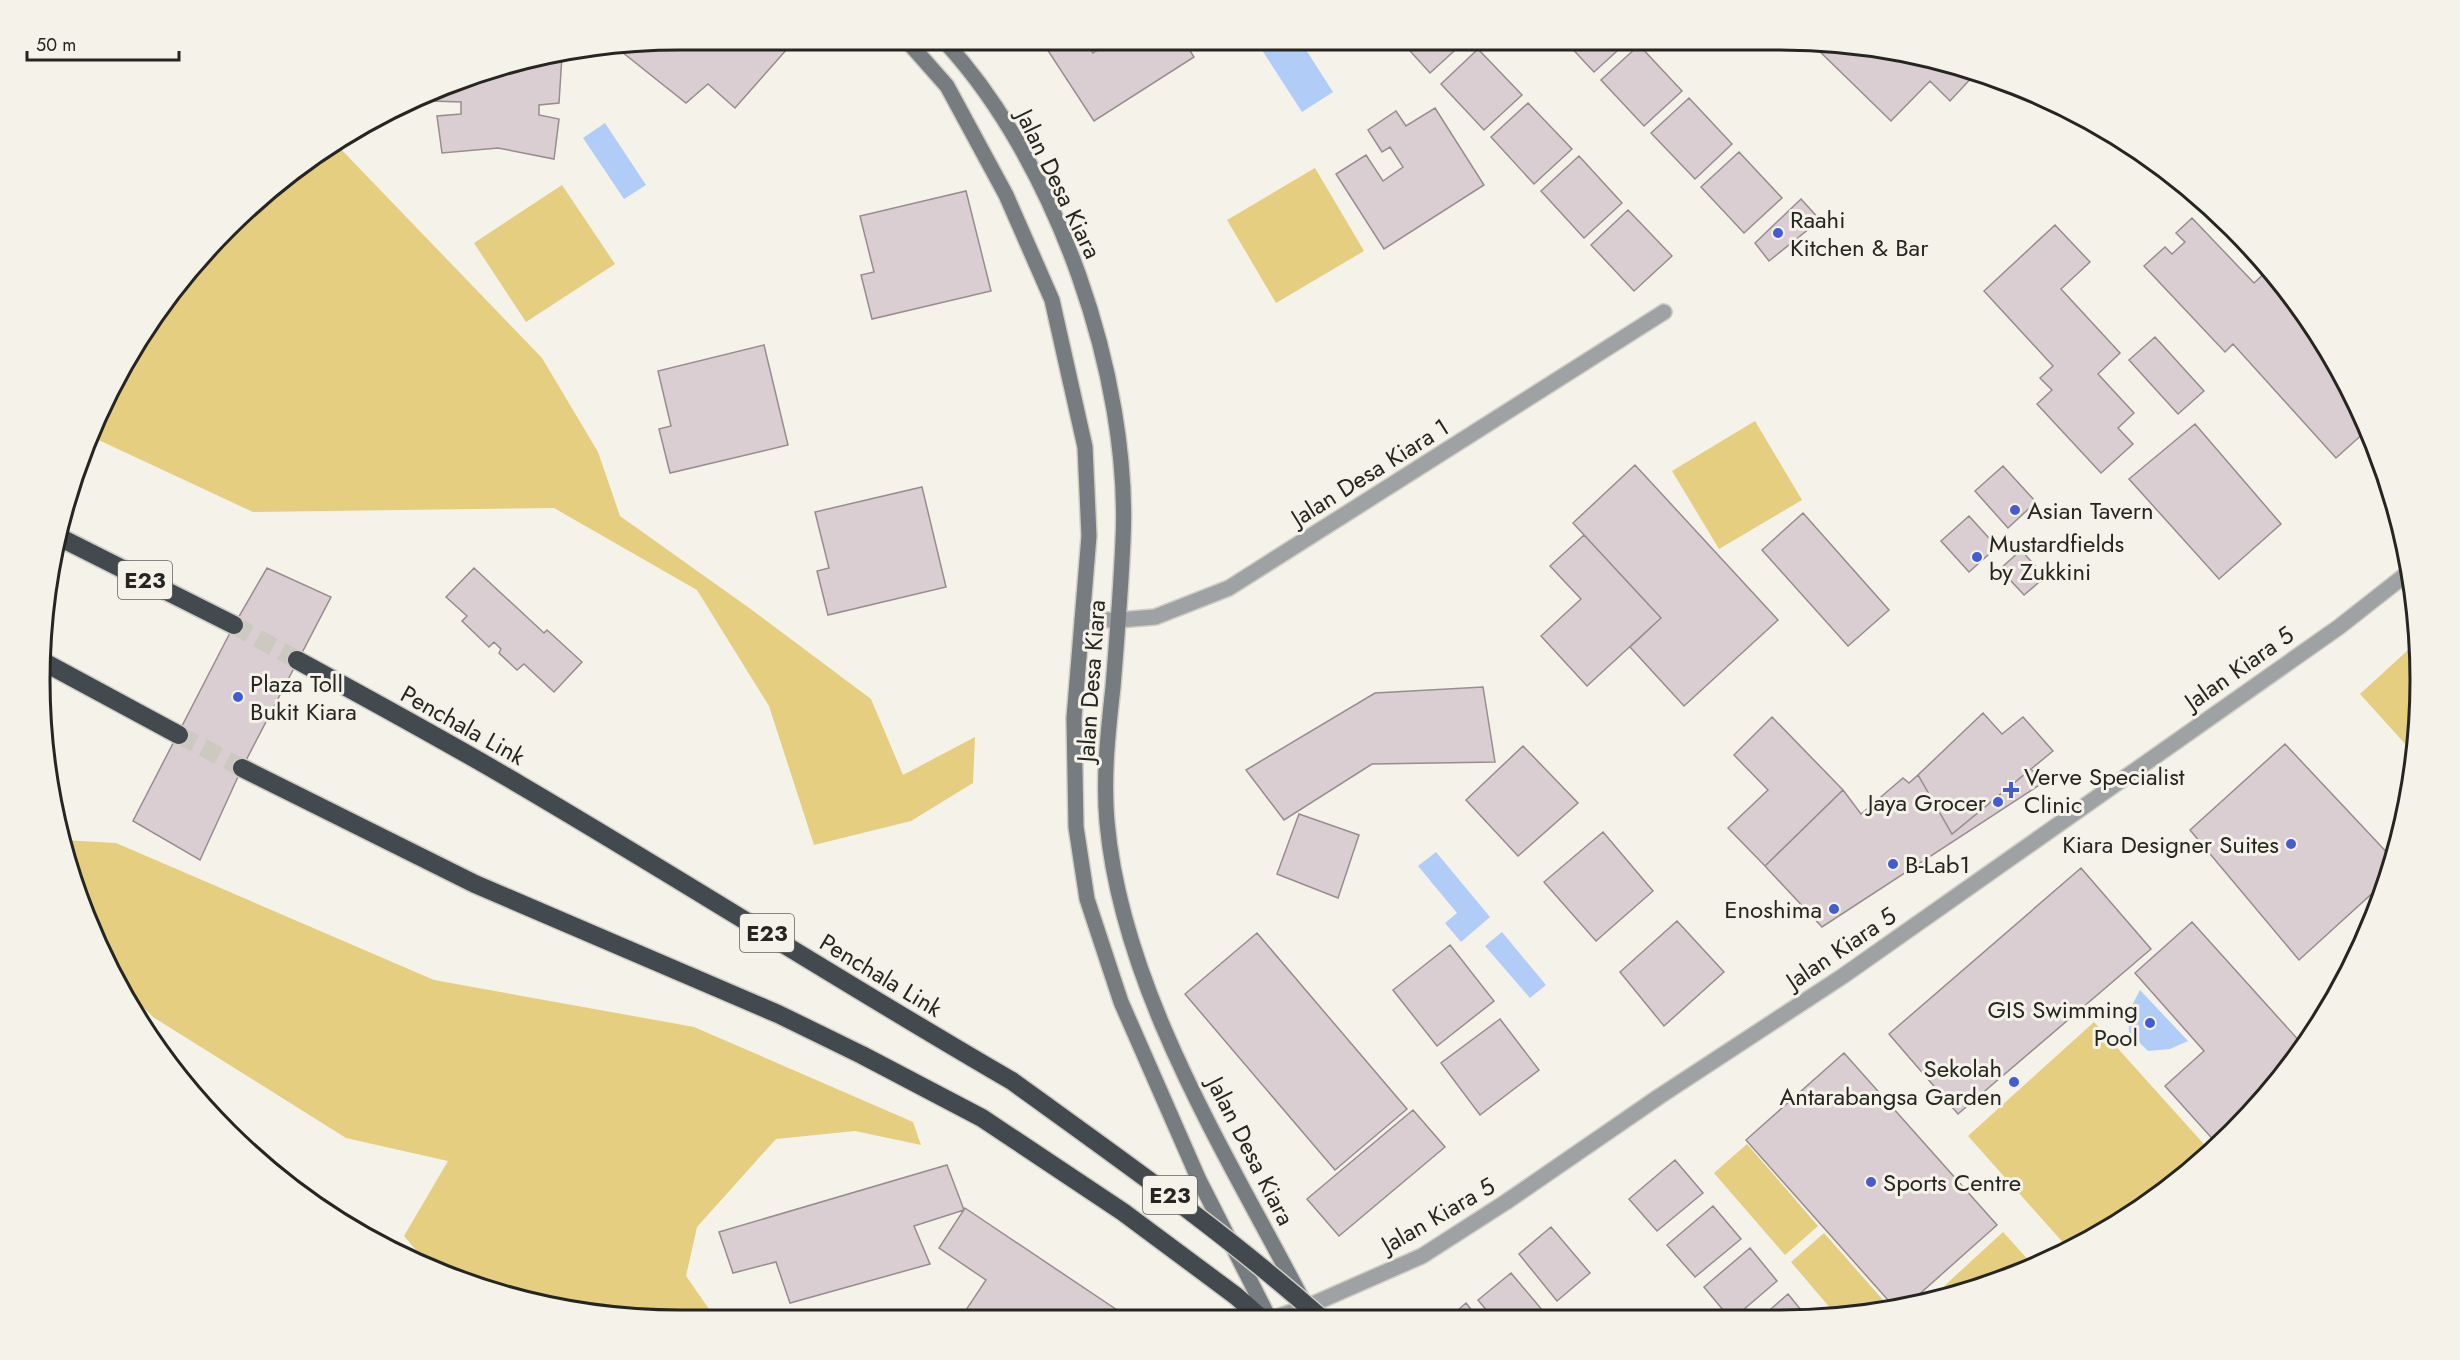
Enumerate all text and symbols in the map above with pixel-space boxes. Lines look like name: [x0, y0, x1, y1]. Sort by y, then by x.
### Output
scale bar: [27, 24, 178, 62]
text: 50 m: [36, 32, 76, 58]
street label: Jalan Desa Kiara: [1006, 101, 1110, 265]
place label: Raahi Kitchen & Bar: [1790, 202, 1929, 265]
marker: Raahi Kitchen & Bar: [1771, 226, 1785, 240]
street label: Jalan Desa Kiara 1: [1282, 409, 1456, 536]
place label: Asian Tavern: [2027, 493, 2154, 528]
marker: Asian Tavern: [2008, 503, 2022, 517]
place label: Mustardfields by Zukkini: [1989, 526, 2124, 589]
marker: Mustardfields by Zukkini: [1970, 550, 1984, 564]
road number: E23: [118, 561, 172, 599]
street label: Jalan Desa Kiara: [1068, 599, 1114, 766]
street label: Jalan Kiara 5: [2175, 618, 2301, 720]
place label: Plaza Toll Bukit Kiara: [250, 666, 357, 729]
street label: Penchala Link: [394, 676, 532, 774]
marker: Plaza Toll Bukit Kiara: [231, 690, 245, 704]
place label: Verve Specialist Clinic: [2024, 759, 2185, 822]
marker: Verve Specialist Clinic: [2002, 781, 2020, 799]
place label: Jaya Grocer: [1865, 785, 1987, 820]
marker: Jaya Grocer: [1991, 795, 2005, 809]
place label: Kiara Designer Suites: [2062, 827, 2279, 862]
marker: Kiara Designer Suites: [2284, 837, 2298, 851]
place label: B-Lab1: [1905, 847, 1970, 882]
marker: B-Lab1: [1886, 857, 1900, 871]
place label: Enoshima: [1724, 892, 1822, 927]
street label: Jalan Kiara 5: [1776, 898, 1903, 999]
marker: Enoshima: [1827, 902, 1841, 916]
road number: E23: [740, 914, 794, 952]
street label: Penchala Link: [813, 925, 949, 1026]
place label: GIS Swimming Pool: [1987, 992, 2138, 1055]
marker: GIS Swimming Pool: [2143, 1016, 2157, 1030]
place label: Sekolah Antarabangsa Garden: [1780, 1051, 2002, 1114]
street label: Jalan Desa Kiara: [1197, 1068, 1303, 1231]
marker: Sekolah Antarabangsa Garden: [2007, 1075, 2021, 1089]
place label: Sports Centre: [1883, 1165, 2021, 1200]
street label: Jalan Kiara 5: [1372, 1168, 1501, 1263]
marker: Sports Centre: [1864, 1175, 1878, 1189]
road number: E23: [1143, 1176, 1197, 1214]

